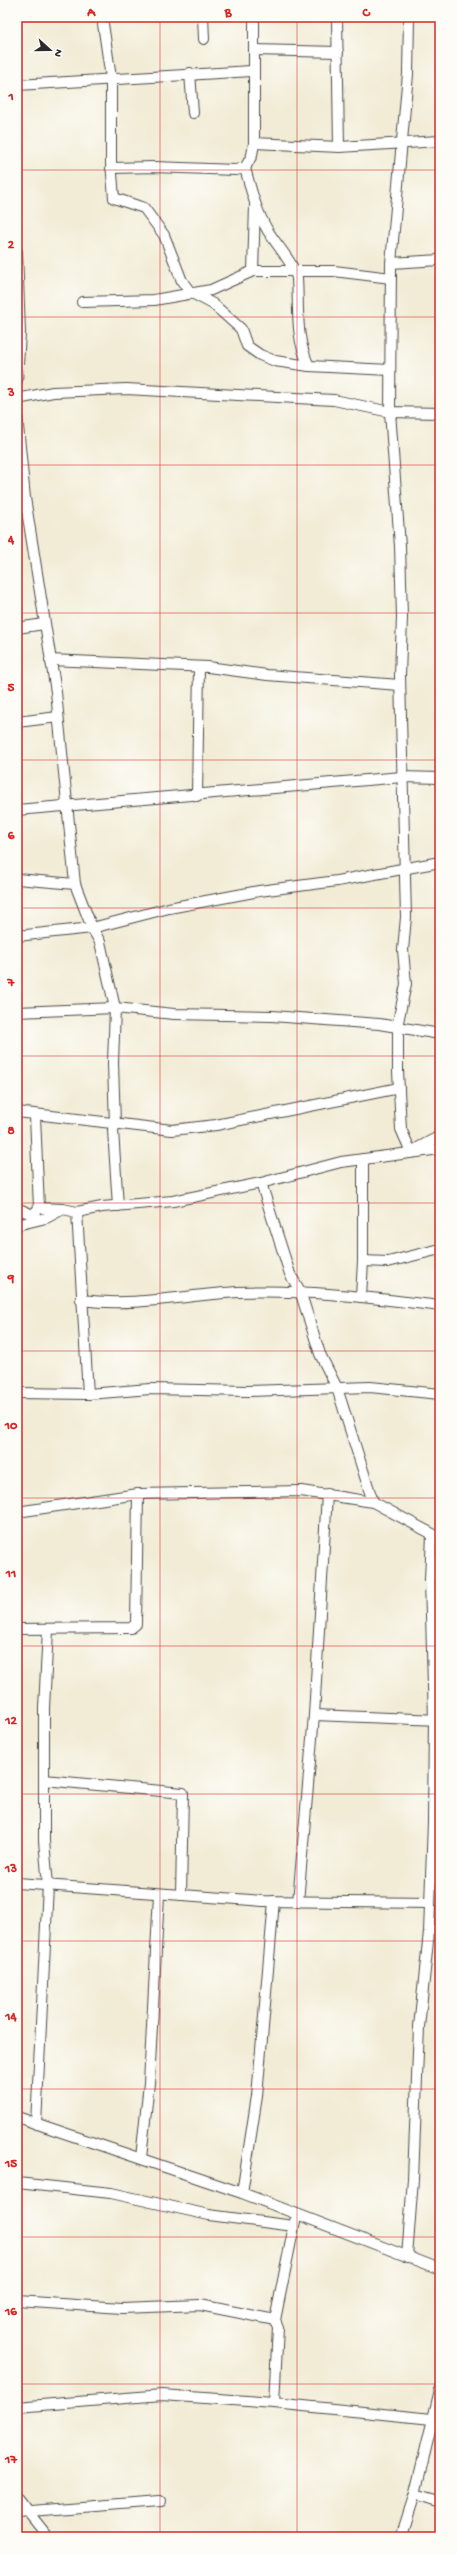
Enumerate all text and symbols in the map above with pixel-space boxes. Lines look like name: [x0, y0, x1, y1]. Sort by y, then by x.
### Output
text: A: [86, 6, 96, 21]
text: B: [224, 6, 233, 21]
text: C: [361, 6, 371, 21]
north arrow: [30, 30, 70, 70]
text: N: [51, 47, 64, 58]
text: 1: [7, 90, 14, 105]
text: 2: [8, 238, 15, 253]
text: 3: [7, 386, 15, 401]
text: 4: [7, 533, 15, 548]
text: 5: [8, 681, 15, 696]
text: 6: [8, 829, 15, 844]
text: 7: [7, 976, 16, 991]
text: 8: [7, 1124, 15, 1139]
text: 9: [7, 1272, 15, 1287]
text: 10: [4, 1419, 18, 1434]
text: 11: [5, 1567, 16, 1582]
text: 12: [4, 1714, 17, 1729]
text: 13: [4, 1862, 17, 1877]
text: 14: [4, 2010, 18, 2025]
text: 15: [4, 2157, 17, 2172]
text: 16: [4, 2305, 17, 2320]
text: 17: [4, 2453, 18, 2468]

